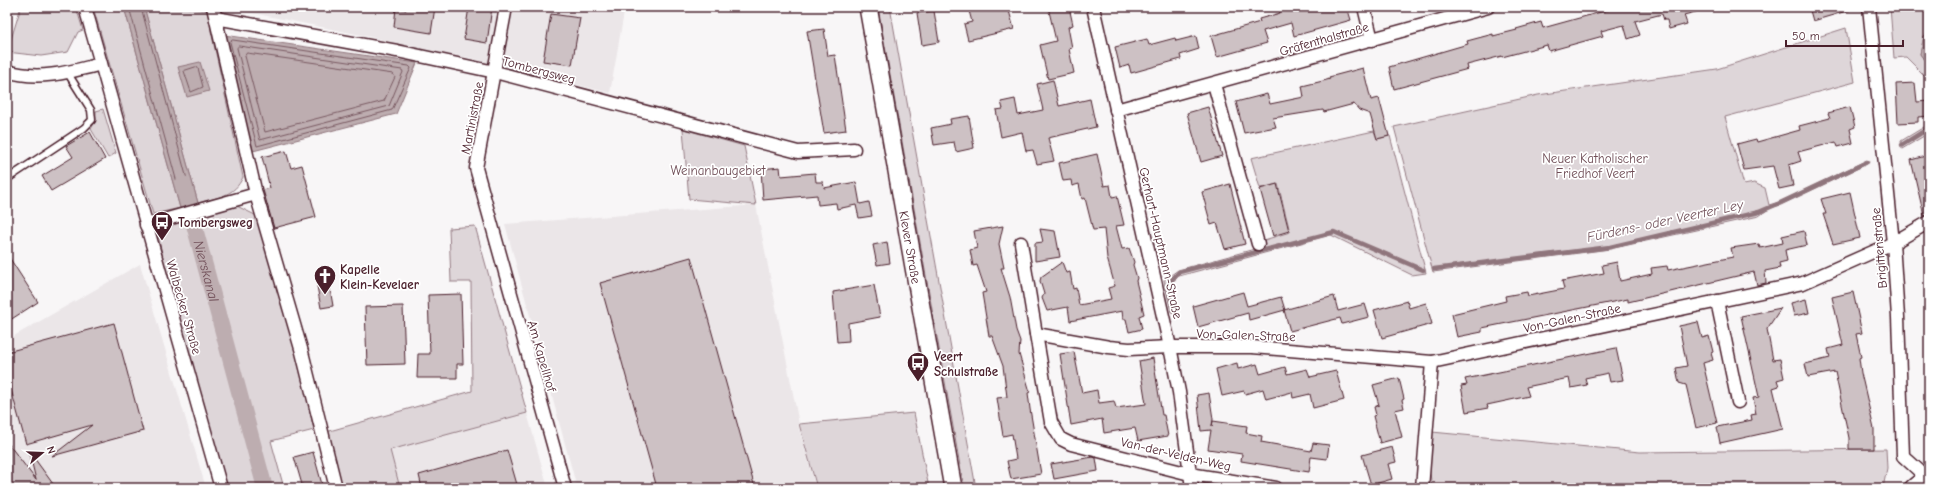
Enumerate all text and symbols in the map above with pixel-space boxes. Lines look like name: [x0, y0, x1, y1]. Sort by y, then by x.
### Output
street label: Gräfenthalstraße: [1278, 19, 1371, 59]
scale bar: [1786, 22, 1903, 48]
text: 50 m: [1792, 29, 1820, 43]
street label: Tombergsweg: [501, 53, 577, 87]
street label: Martinistraße: [458, 80, 486, 156]
park label: Neuer Katholischer Friedhof Veert: [1542, 151, 1649, 181]
park label: Weinanbaugebiet: [671, 163, 767, 178]
street label: Gerhart-Hauptmann-Straße: [1136, 166, 1186, 321]
water label: Fürdens- oder Veerter Ley: [1585, 196, 1745, 246]
street label: Brigittenstraße: [1868, 207, 1890, 289]
bus stop icon: Tombergsweg: [149, 209, 175, 242]
street label: Klever Straße: [897, 210, 924, 285]
place label: Tombergsweg: [178, 215, 253, 230]
water label: Nierskanal: [190, 238, 223, 304]
street label: Walbecker Straße: [163, 258, 205, 356]
place label: Kapelle Klein-Kevelaer: [340, 262, 420, 292]
church icon: Kapelle Klein-Kevelaer: [312, 263, 338, 296]
street label: Von-Galen-Straße: [1522, 300, 1623, 336]
street label: Am Kapellhof: [525, 319, 560, 395]
street label: Von-Galen-Straße: [1196, 326, 1296, 344]
place label: Veert Schulstraße: [934, 349, 999, 379]
bus stop icon: Veert Schulstraße: [905, 350, 931, 383]
north arrow: [22, 433, 62, 473]
street label: Van-der-Velden-Weg: [1119, 434, 1233, 474]
text: N: [44, 444, 58, 455]

